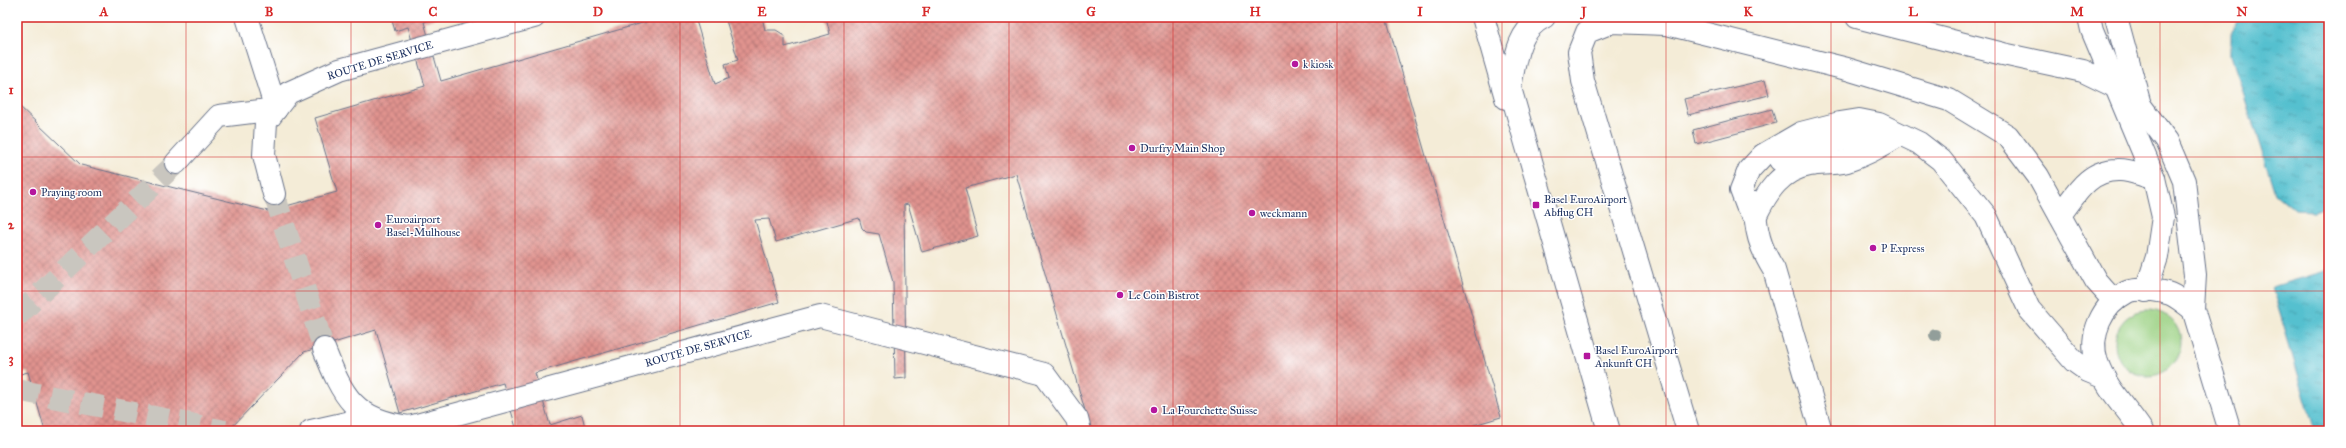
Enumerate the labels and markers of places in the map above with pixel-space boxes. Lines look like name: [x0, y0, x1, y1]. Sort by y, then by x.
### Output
place label: k kiosk: [1303, 58, 1334, 71]
marker: k kiosk: [1290, 59, 1300, 69]
place label: Durfry Main Shop: [1140, 142, 1225, 155]
marker: Durfry Main Shop: [1127, 143, 1137, 153]
place label: Praying room: [41, 186, 103, 199]
marker: Praying room: [28, 187, 38, 197]
place label: Basel EuroAirport Abflug CH: [1543, 193, 1627, 219]
marker: Basel EuroAirport Abflug CH: [1531, 200, 1541, 210]
place label: weckmann: [1260, 207, 1307, 220]
marker: weckmann: [1247, 208, 1257, 218]
place label: Euroairport Basel-Mulhouse: [386, 213, 461, 239]
marker: Euroairport Basel-Mulhouse: [373, 220, 383, 230]
place label: P Express: [1881, 242, 1925, 255]
marker: P Express: [1868, 243, 1878, 253]
place label: Le Coin Bistrot: [1128, 289, 1199, 302]
marker: Le Coin Bistrot: [1115, 290, 1125, 300]
place label: Basel EuroAirport Ankunft CH: [1594, 344, 1678, 370]
marker: Basel EuroAirport Ankunft CH: [1582, 351, 1592, 361]
place label: La Fourchette Suisse: [1162, 404, 1258, 417]
marker: La Fourchette Suisse: [1149, 405, 1159, 415]

